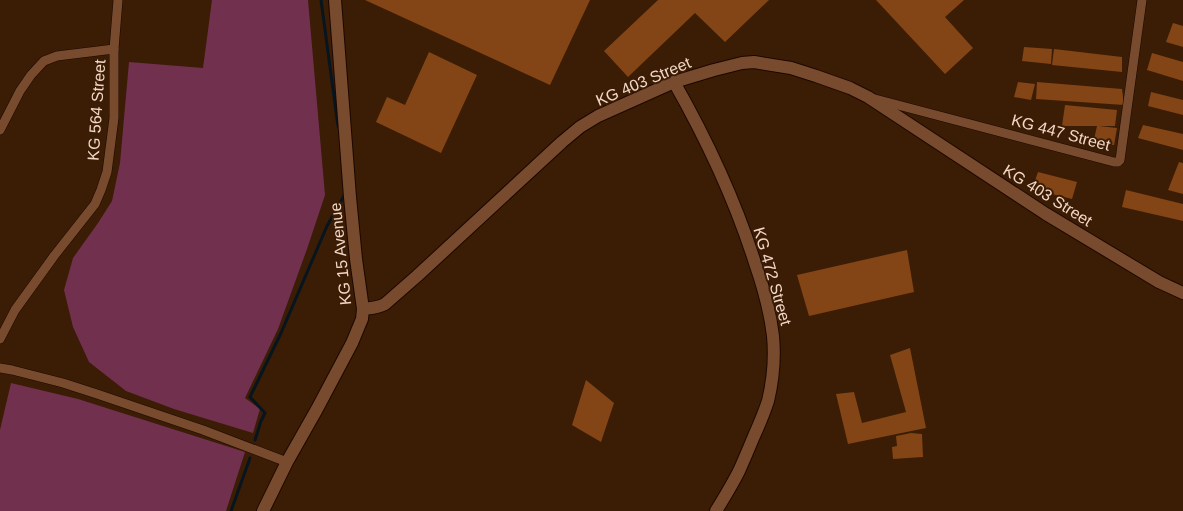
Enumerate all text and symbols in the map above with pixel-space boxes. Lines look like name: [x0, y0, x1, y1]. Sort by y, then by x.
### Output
street label: KG 403 Street: [593, 54, 694, 109]
street label: KG 564 Street: [84, 58, 109, 161]
street label: KG 447 Street: [1010, 111, 1113, 154]
street label: KG 403 Street: [1000, 161, 1096, 230]
street label: KG 15 Avenue: [327, 202, 354, 306]
street label: KG 472 Street: [750, 225, 795, 328]

